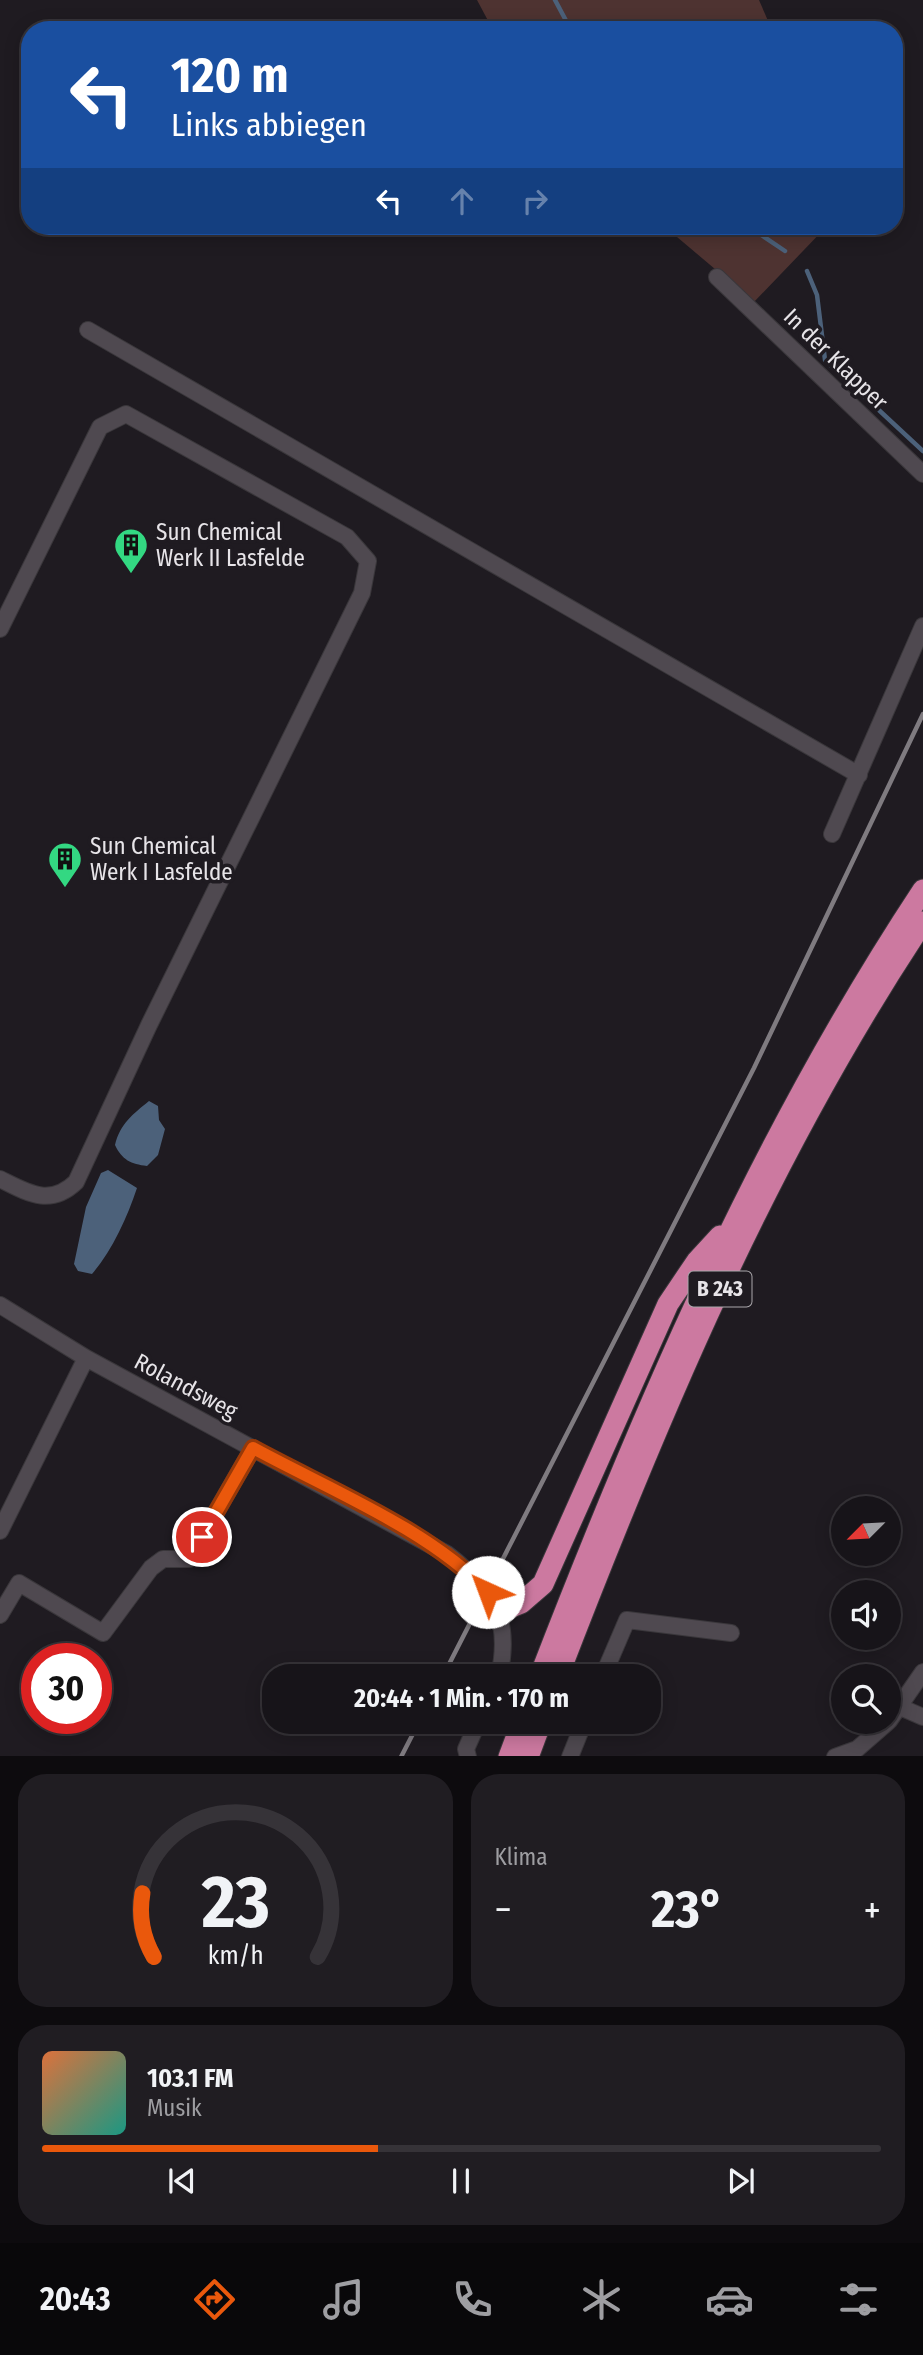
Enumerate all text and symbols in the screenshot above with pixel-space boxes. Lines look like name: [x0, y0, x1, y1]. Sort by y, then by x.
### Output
text: 120 m: [171, 46, 289, 105]
icon: left: [56, 49, 147, 140]
text: Links abbiegen: [171, 106, 367, 144]
icon: left: [370, 182, 408, 220]
icon: ahead: [443, 182, 481, 220]
icon: right: [516, 182, 554, 220]
street label: In der Klapper: [778, 302, 894, 416]
place label: Sun Chemical Werk II Lasfelde: [156, 518, 305, 572]
building icon: Sun Chemical Werk II Lasfelde: [112, 526, 150, 575]
place label: Sun Chemical Werk I Lasfelde: [90, 832, 233, 886]
building icon: Sun Chemical Werk I Lasfelde: [46, 840, 84, 889]
road number: B 243: [688, 1272, 752, 1306]
street label: Rolandsweg: [130, 1347, 243, 1425]
north arrow: [831, 1496, 901, 1566]
map controls: [831, 1496, 901, 1734]
pin: [172, 1507, 232, 1567]
icon: arrive: [183, 1518, 221, 1556]
position arrow: [451, 1555, 525, 1629]
button: sound: [831, 1580, 901, 1650]
speed limit sign: 30: [21, 1643, 112, 1734]
button: search: [831, 1664, 901, 1734]
text: 20:44 · 1 Min. · 170 m: [354, 1683, 569, 1714]
text: Klima: [495, 1843, 548, 1871]
text: 23: [200, 1859, 269, 1946]
text: 23°: [651, 1878, 724, 1941]
text: −: [495, 1887, 512, 1933]
text: +: [864, 1887, 881, 1933]
text: km/h: [207, 1940, 263, 1970]
text: 103.1 FM: [147, 2063, 234, 2094]
text: Musik: [147, 2094, 202, 2122]
icon: previous: [163, 2162, 201, 2200]
icon: pause: [442, 2162, 480, 2200]
icon: next: [722, 2162, 760, 2200]
icon: directions: [190, 2275, 239, 2324]
icon: music: [319, 2275, 368, 2324]
icon: phone: [448, 2275, 497, 2324]
icon: climate: [577, 2275, 626, 2324]
icon: car: [705, 2275, 754, 2324]
icon: filters: [834, 2275, 883, 2324]
text: 20:43: [40, 2280, 111, 2318]

